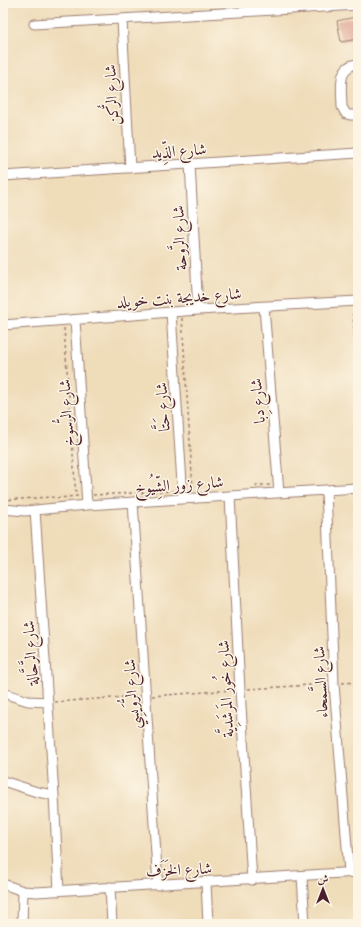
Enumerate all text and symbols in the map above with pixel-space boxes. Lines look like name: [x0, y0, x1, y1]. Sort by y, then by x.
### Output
street label: شارع الرُّكن: [94, 64, 127, 126]
street label: شارع الذِّيد: [151, 137, 208, 166]
street label: شارع الرَّوحة: [165, 205, 195, 271]
street label: شارع خديجة بنت خويلد: [116, 284, 242, 315]
street label: شارع دِبا: [246, 377, 273, 424]
street label: شارع الرُّسوخ: [48, 378, 83, 448]
street label: شارع حَتَّا: [147, 381, 178, 432]
street label: شارع زور الشِّيُوخ: [134, 468, 225, 502]
street label: شارع الرَّحَّالة: [15, 620, 46, 687]
street label: شارع خُور المَرشَدِيَّة: [209, 640, 242, 738]
street label: شارع السَّمحاء: [305, 645, 336, 719]
street label: شارع الرُّوَيسِي: [113, 658, 149, 730]
street label: شارع الخَزَف: [145, 856, 213, 885]
north arrow: [303, 869, 343, 909]
text: ش: [318, 873, 329, 886]

